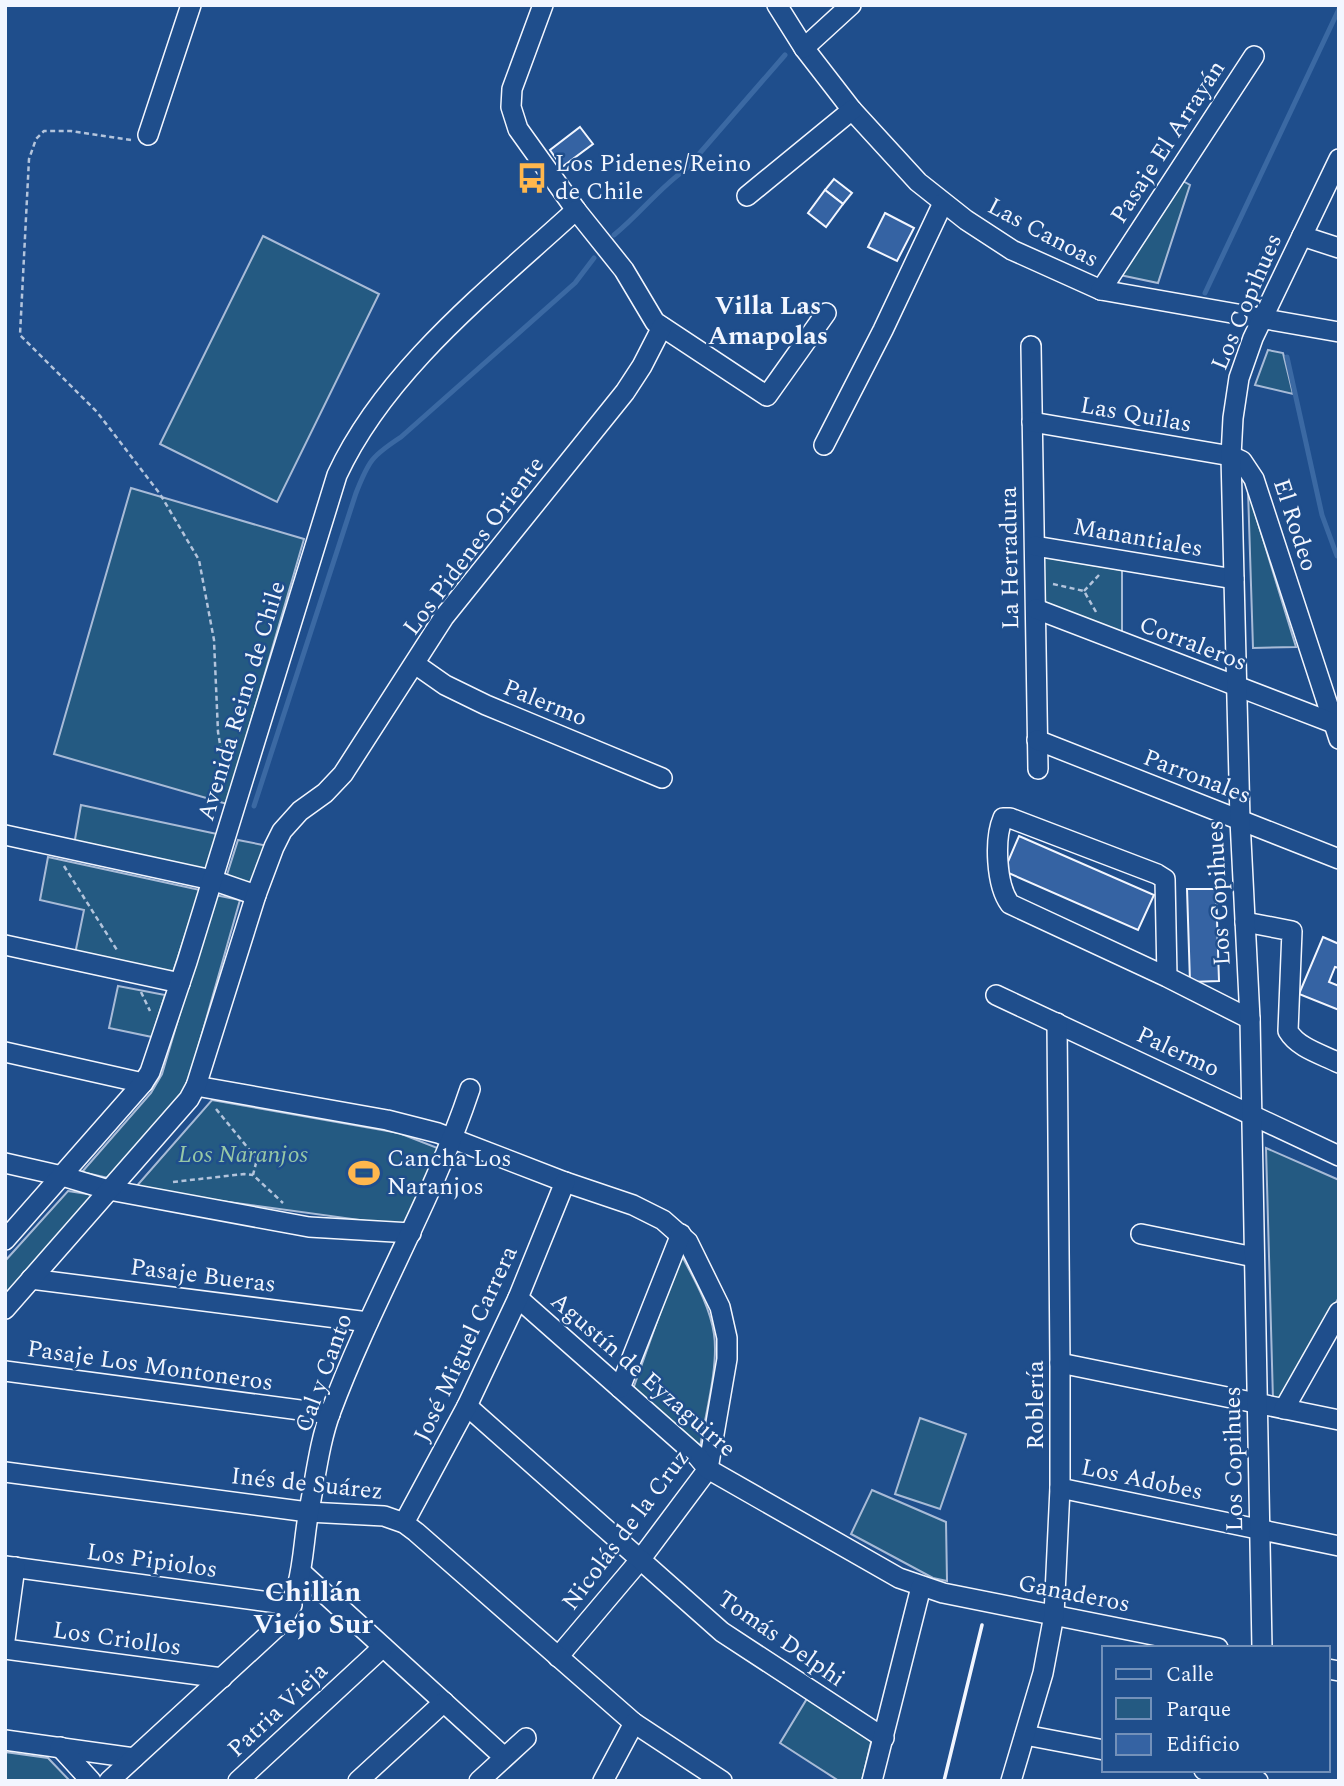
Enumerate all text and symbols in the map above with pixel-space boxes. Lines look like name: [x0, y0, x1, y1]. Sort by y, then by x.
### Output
street label: Pasaje El Arrayán: [1102, 53, 1234, 231]
place label: Los Pidenes/Reino de Chile: [555, 146, 751, 210]
bus stop icon: Los Pidenes/Reino de Chile: [515, 161, 549, 195]
street label: Las Canoas: [981, 189, 1105, 277]
street label: Los Copihues: [1202, 228, 1292, 376]
district label: Villa Las Amapolas: [708, 286, 828, 356]
street label: Las Quilas: [1077, 387, 1195, 443]
street label: Los Pidenes Oriente: [395, 449, 553, 643]
street label: El Rodeo: [1263, 474, 1327, 576]
street label: La Herradura: [991, 486, 1029, 630]
street label: Manantiales: [1070, 509, 1206, 567]
street label: Avenida Reino de Chile: [188, 577, 296, 825]
street label: Corraleros: [1134, 607, 1252, 681]
street label: Palermo: [497, 670, 593, 736]
street label: Parronales: [1138, 740, 1256, 814]
street label: Los Copihues: [1197, 819, 1241, 967]
street label: Palermo: [1130, 1017, 1226, 1087]
park label: Los Naranjos: [178, 1137, 309, 1173]
place label: Cancha Los Naranjos: [387, 1141, 512, 1205]
sports icon: Cancha Los Naranjos: [347, 1156, 381, 1190]
street label: José Miguel Carrera: [405, 1240, 527, 1448]
street label: Pasaje Bueras: [128, 1249, 278, 1303]
street label: Agustín de Eyzaguirre: [542, 1284, 744, 1466]
street label: Cal y Canto: [286, 1308, 362, 1438]
street label: Pasaje Los Montoneros: [25, 1331, 275, 1401]
street label: Roblería: [1018, 1360, 1054, 1450]
street label: Los Copihues: [1215, 1386, 1253, 1532]
street label: Nicolás de la Cruz: [553, 1442, 699, 1618]
street label: Los Adobes: [1078, 1450, 1206, 1510]
street label: Inés de Suárez: [229, 1458, 385, 1510]
street label: Los Pipiolos: [84, 1534, 220, 1588]
street label: Ganaderos: [1015, 1565, 1133, 1623]
district label: Chillán Viejo Sur: [253, 1571, 373, 1646]
street label: Tomás Delphi: [710, 1582, 852, 1696]
street label: Los Criollos: [50, 1612, 184, 1666]
legend: [1102, 1646, 1330, 1772]
street label: Patria Vieja: [220, 1654, 337, 1766]
text: Calle: [1166, 1659, 1214, 1691]
text: Parque: [1166, 1694, 1231, 1726]
text: Edificio: [1166, 1729, 1240, 1761]

